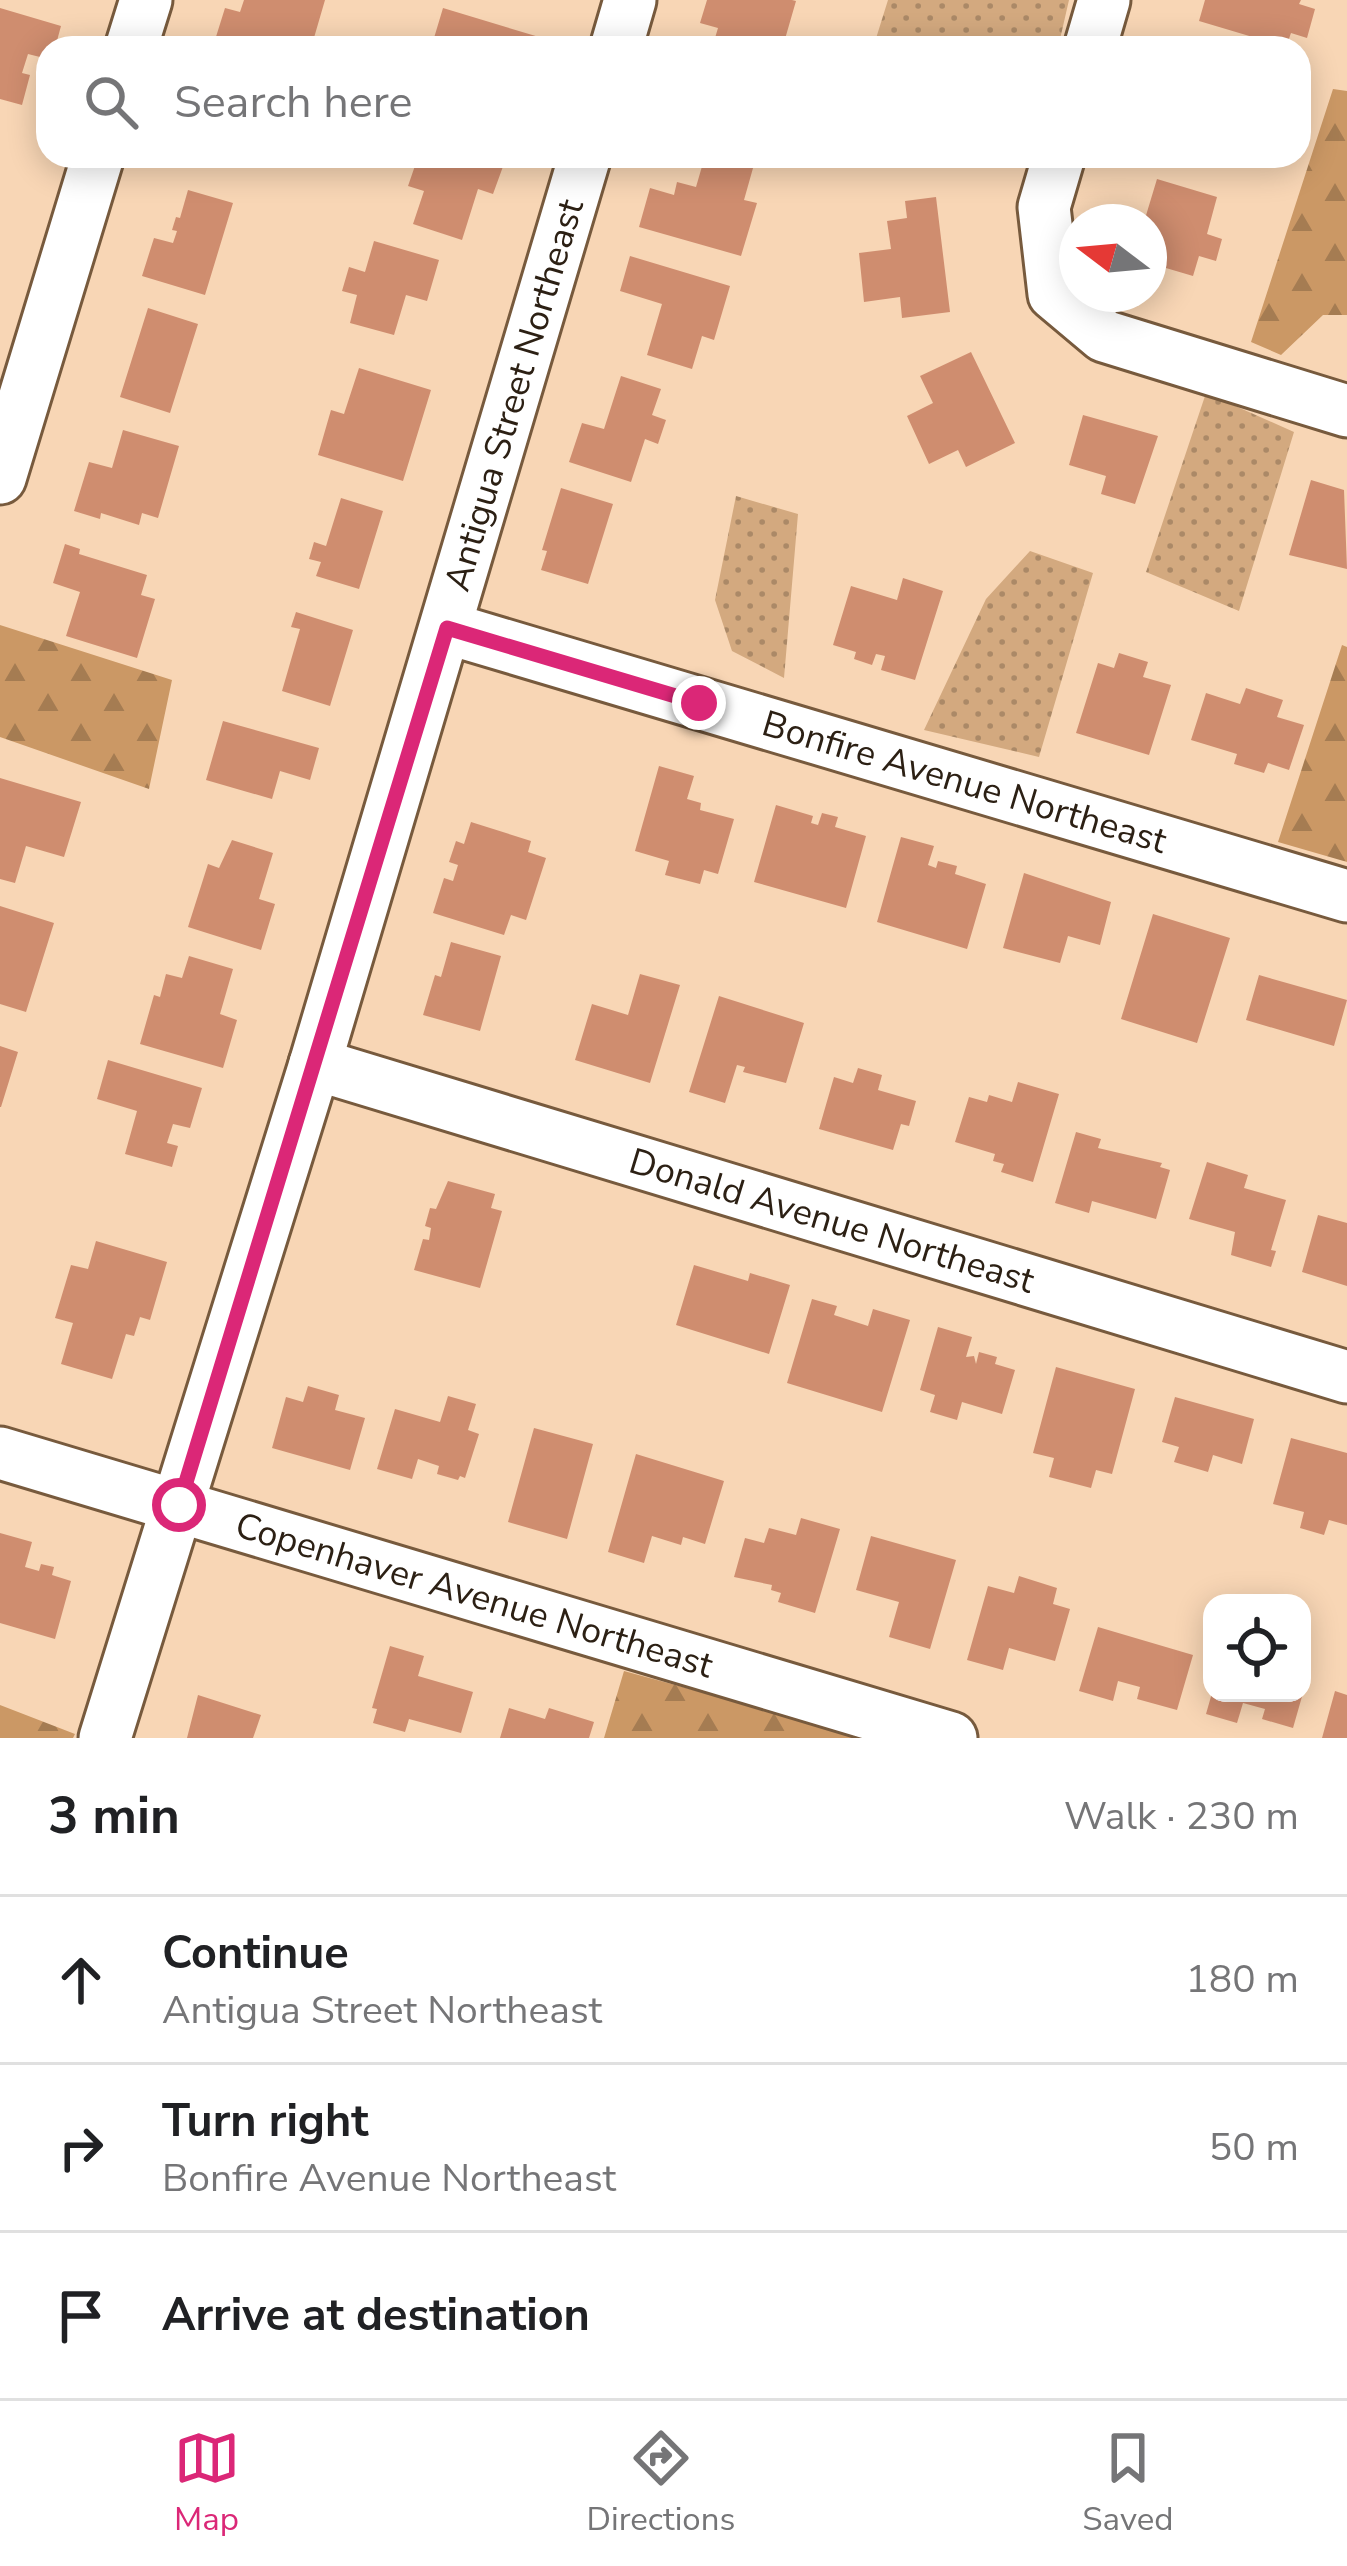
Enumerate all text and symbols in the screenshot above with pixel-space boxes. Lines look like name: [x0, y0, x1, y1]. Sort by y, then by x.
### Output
search box: [36, 36, 1311, 168]
icon: search: [78, 69, 144, 135]
text: Search here: [174, 72, 413, 133]
street label: Antigua Street Northeast: [433, 193, 595, 597]
north arrow: [1059, 204, 1167, 312]
route end: [672, 676, 726, 730]
street label: Bonfire Avenue Northeast: [757, 699, 1173, 866]
street label: Donald Avenue Northeast: [623, 1136, 1040, 1305]
route start: [152, 1478, 206, 1532]
street label: Copenhaver Avenue Northeast: [230, 1500, 719, 1690]
map controls: [1203, 1594, 1311, 1702]
button: locate: [1203, 1594, 1311, 1702]
text: 3 min: [48, 1781, 180, 1851]
text: Walk · 230 m: [1064, 1790, 1299, 1843]
text: Continue: [162, 1923, 349, 1984]
icon: ahead: [48, 1947, 114, 2013]
text: 180 m: [1185, 1953, 1299, 2006]
text: Antigua Street Northeast: [162, 1984, 602, 2037]
text: Turn right: [162, 2091, 369, 2152]
icon: right: [48, 2115, 114, 2181]
text: 50 m: [1209, 2121, 1299, 2174]
text: Bonfire Avenue Northeast: [162, 2152, 616, 2205]
icon: arrive: [48, 2283, 114, 2349]
text: Arrive at destination: [162, 2285, 590, 2346]
tab: Map: [174, 2425, 240, 2542]
tab: Directions: [587, 2425, 735, 2542]
tab: Saved: [1082, 2425, 1173, 2542]

